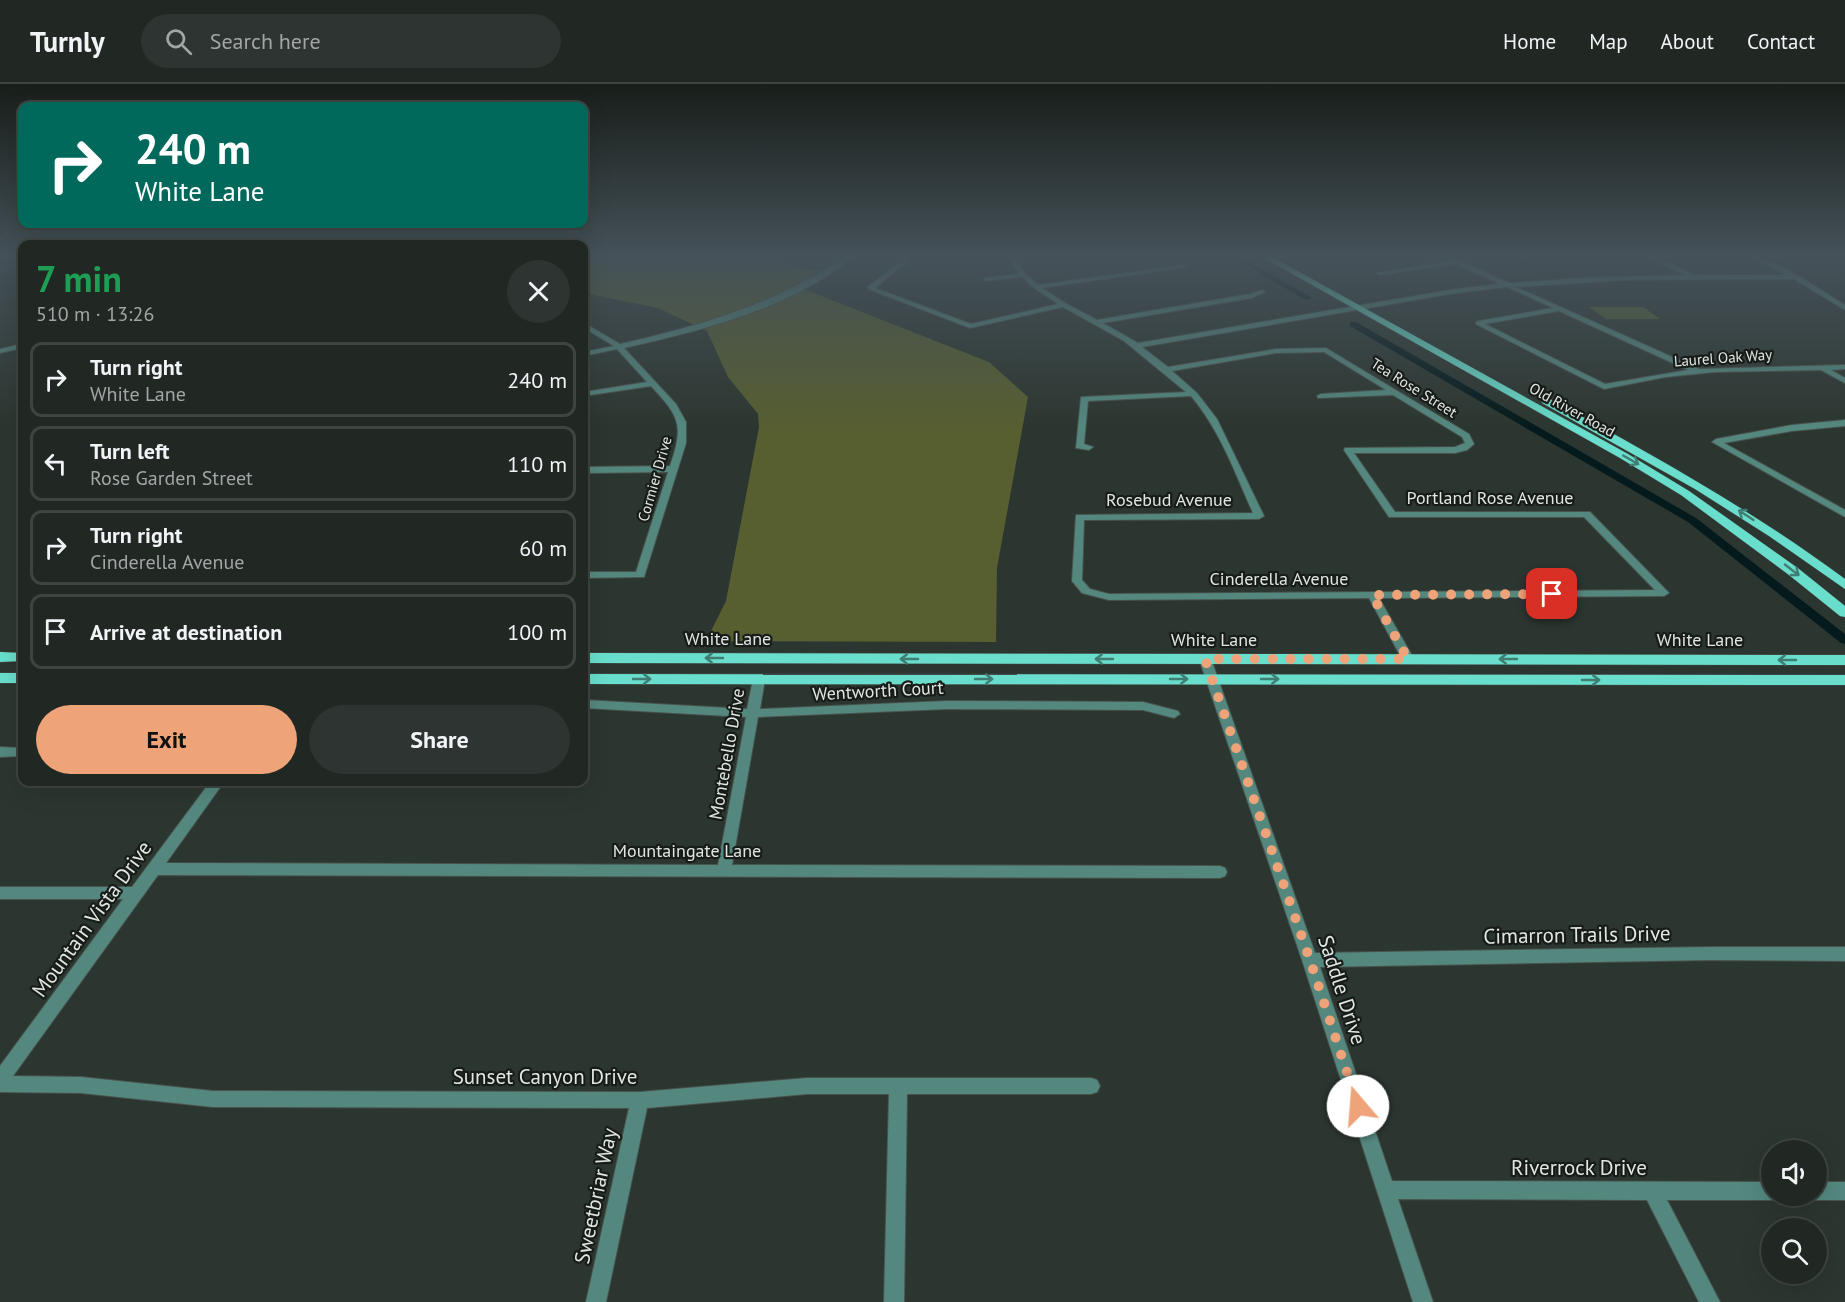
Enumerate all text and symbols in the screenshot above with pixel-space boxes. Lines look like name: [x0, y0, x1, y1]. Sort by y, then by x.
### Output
search box: [141, 14, 561, 68]
text: Turnly: [30, 23, 105, 60]
icon: search: [162, 25, 195, 58]
text: Search here: [210, 27, 321, 55]
text: Home: [1503, 28, 1556, 55]
text: Map: [1589, 28, 1628, 55]
text: About: [1661, 28, 1714, 55]
text: Contact: [1747, 28, 1815, 55]
text: 240 m: [135, 121, 251, 176]
icon: right: [36, 126, 114, 204]
text: White Lane: [135, 174, 264, 208]
text: 7 min: [36, 255, 122, 302]
button: close: [507, 260, 570, 323]
text: 510 m · 13:26: [36, 301, 154, 327]
street label: Laurel Oak Way: [1673, 345, 1773, 370]
text: Turn right: [90, 353, 182, 381]
street label: Tea Rose Street: [1368, 354, 1461, 422]
icon: right: [39, 363, 72, 396]
text: 240 m: [507, 366, 567, 394]
street label: Old River Road: [1526, 378, 1618, 441]
text: White Lane: [90, 381, 186, 407]
street label: Cormier Drive: [633, 434, 676, 524]
text: Turn left: [90, 437, 170, 465]
icon: left: [39, 447, 72, 480]
text: 110 m: [507, 450, 567, 478]
one-way arrow: [1622, 455, 1639, 467]
text: Rose Garden Street: [90, 465, 253, 491]
street label: Portland Rose Avenue: [1406, 486, 1574, 509]
street label: Rosebud Avenue: [1106, 488, 1232, 511]
one-way arrow: [1738, 509, 1754, 521]
text: Turn right: [90, 521, 182, 549]
icon: right: [39, 531, 72, 564]
text: 60 m: [519, 534, 567, 562]
text: Cinderella Avenue: [90, 549, 244, 575]
one-way arrow: [1784, 563, 1800, 576]
street label: Cinderella Avenue: [1210, 567, 1348, 590]
pin: [1526, 568, 1577, 619]
icon: arrive: [1535, 577, 1568, 610]
icon: arrive: [39, 615, 72, 648]
text: Arrive at destination: [90, 618, 282, 646]
text: 100 m: [507, 618, 567, 646]
street label: White Lane: [685, 627, 771, 650]
street label: White Lane: [1171, 628, 1257, 651]
street label: White Lane: [1657, 628, 1743, 651]
one-way arrow: [705, 652, 725, 664]
one-way arrow: [900, 653, 920, 665]
one-way arrow: [1095, 653, 1115, 665]
one-way arrow: [1498, 653, 1518, 665]
one-way arrow: [1777, 654, 1797, 666]
one-way arrow: [631, 673, 651, 685]
one-way arrow: [973, 673, 993, 685]
one-way arrow: [1168, 673, 1188, 685]
one-way arrow: [1259, 673, 1279, 685]
one-way arrow: [1580, 674, 1600, 686]
street label: Wentworth Court: [812, 676, 944, 705]
street label: Montebello Drive: [704, 686, 749, 821]
button: Exit: [36, 705, 297, 774]
button: Share: [309, 705, 570, 774]
street label: Mountain Vista Drive: [26, 835, 157, 1002]
street label: Mountaingate Lane: [613, 839, 761, 862]
street label: Cimarron Trails Drive: [1483, 919, 1671, 950]
street label: Saddle Drive: [1312, 932, 1373, 1048]
street label: Sunset Canyon Drive: [453, 1063, 637, 1090]
position arrow: [1326, 1074, 1390, 1138]
street label: Sweetbriar Way: [568, 1125, 623, 1266]
map controls: [1761, 1140, 1827, 1284]
button: sound: [1761, 1140, 1827, 1206]
street label: Riverrock Drive: [1511, 1154, 1647, 1181]
button: search: [1761, 1218, 1827, 1284]

